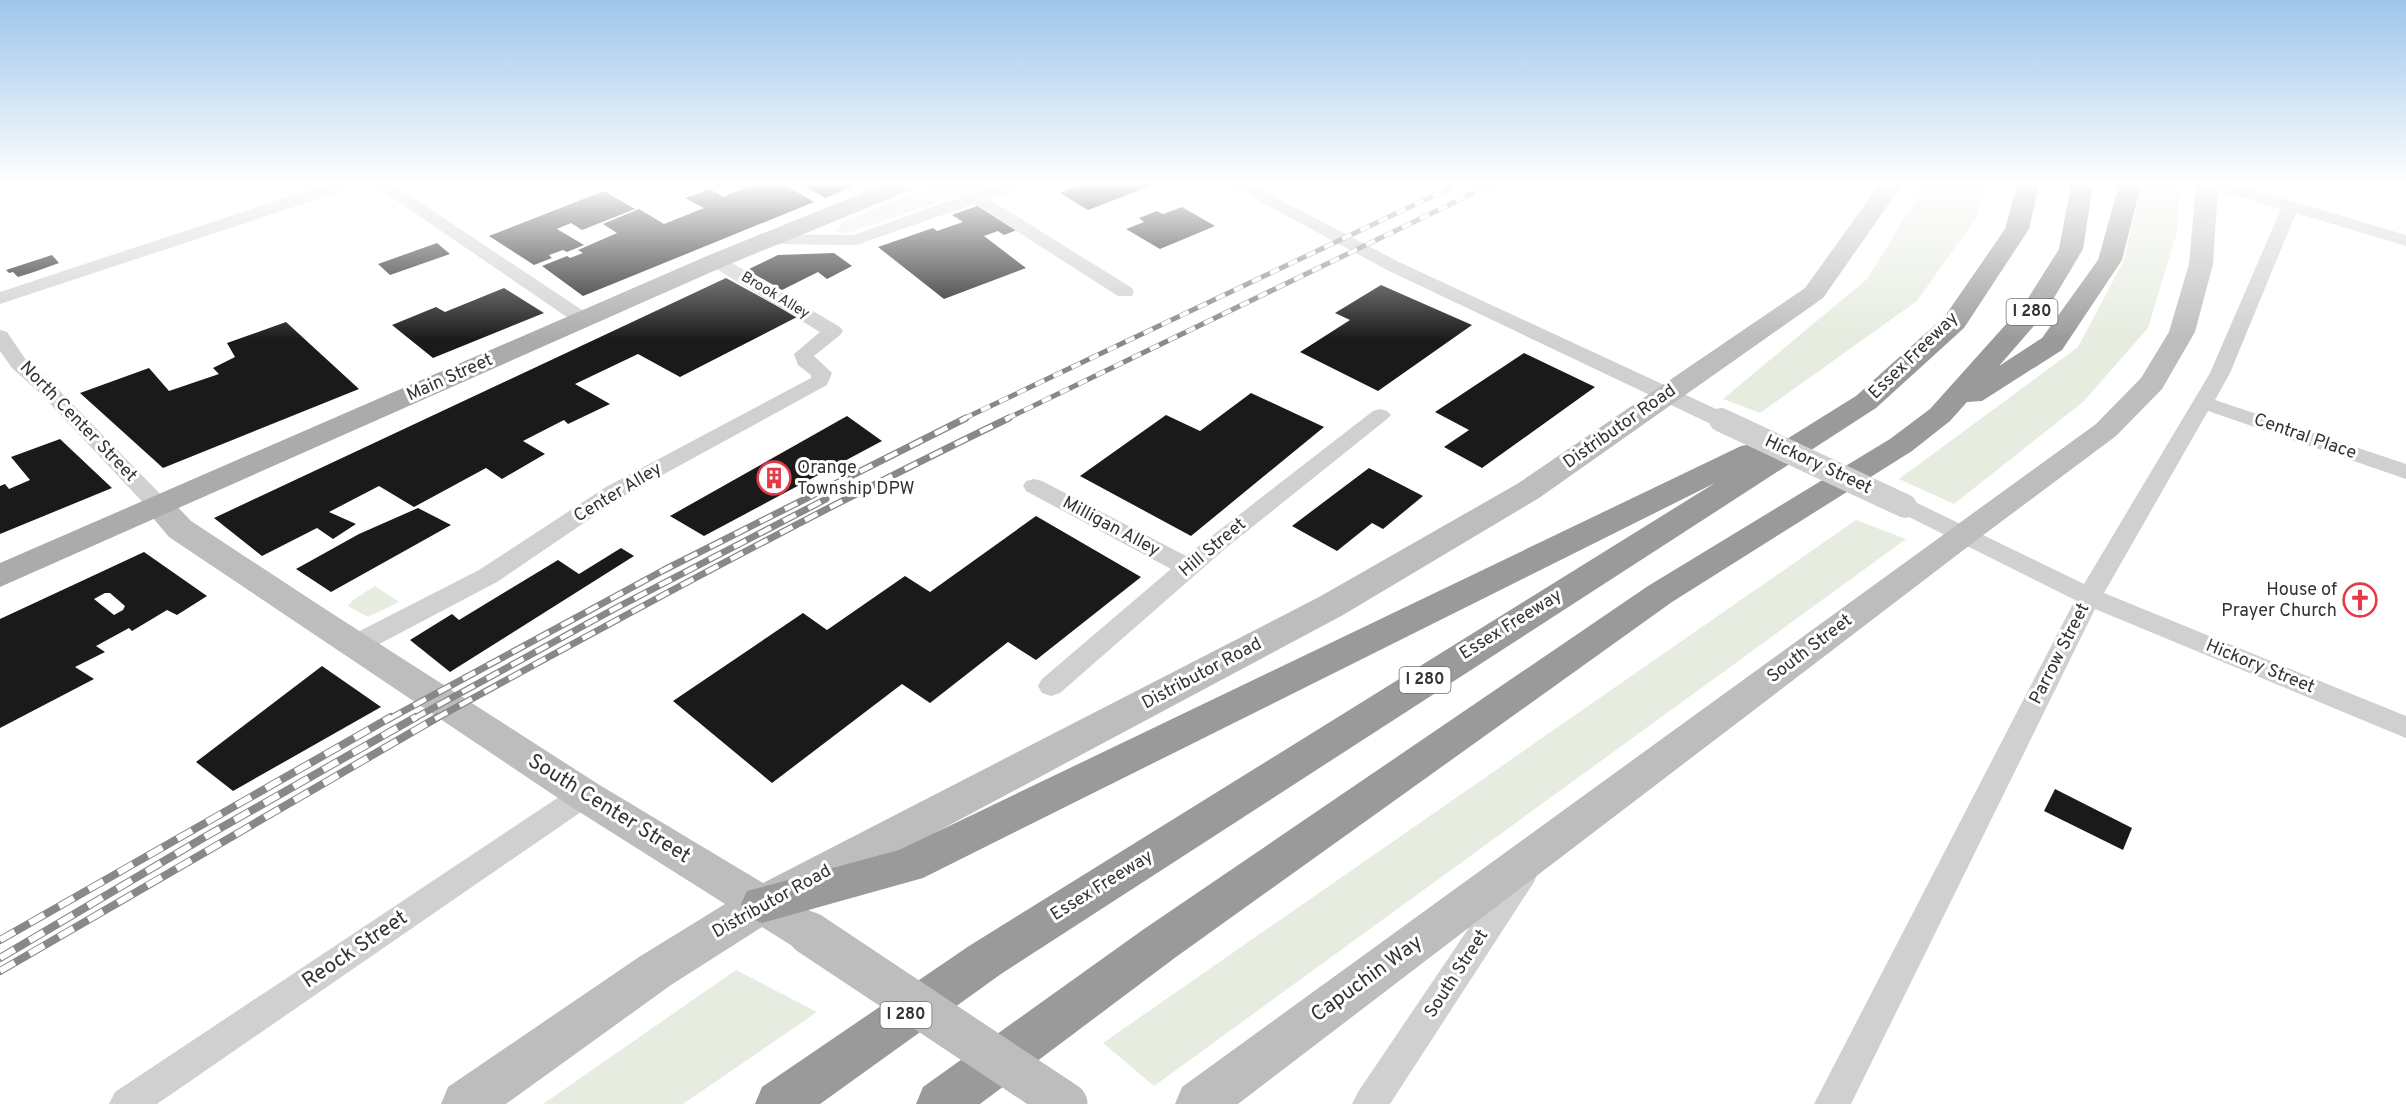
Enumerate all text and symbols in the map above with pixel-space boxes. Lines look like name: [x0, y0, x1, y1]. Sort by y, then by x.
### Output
street label: Brook Alley: [737, 268, 813, 324]
road number: I 280: [2006, 299, 2058, 325]
street label: Essex Freeway: [1864, 307, 1964, 405]
street label: Main Street: [403, 349, 497, 407]
street label: North Center Street: [14, 357, 142, 487]
street label: Distributor Road: [1559, 380, 1681, 474]
street label: Central Place: [2251, 409, 2359, 465]
street label: Hickory Street: [1761, 430, 1875, 500]
place label: Orange Township DPW: [797, 457, 915, 501]
street label: Center Alley: [570, 458, 666, 528]
building icon: Orange Township DPW: [756, 460, 792, 496]
street label: Milligan Alley: [1058, 492, 1164, 562]
street label: Hill Street: [1175, 513, 1251, 583]
place label: House of Prayer Church: [2221, 579, 2337, 623]
church icon: House of Prayer Church: [2342, 582, 2378, 618]
street label: Essex Freeway: [1456, 584, 1566, 666]
street label: Parrow Street: [2025, 599, 2095, 709]
street label: South Street: [1763, 609, 1857, 689]
street label: Distributor Road: [1138, 633, 1266, 715]
street label: Hickory Street: [2202, 635, 2318, 699]
road number: I 280: [1400, 667, 1450, 693]
street label: South Center Street: [523, 748, 695, 870]
street label: Essex Freeway: [1047, 845, 1157, 927]
street label: Distributor Road: [709, 860, 835, 944]
street label: Reock Street: [297, 905, 413, 995]
street label: South Street: [1420, 925, 1494, 1023]
street label: Capuchin Way: [1306, 929, 1428, 1029]
road number: I 280: [880, 1002, 932, 1028]

